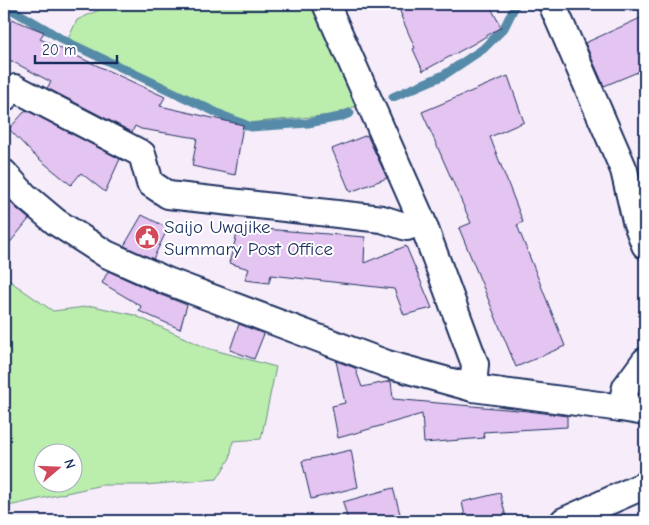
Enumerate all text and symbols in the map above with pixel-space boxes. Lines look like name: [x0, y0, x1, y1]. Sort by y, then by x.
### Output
scale bar: [35, 32, 118, 64]
text: 20 m: [42, 41, 76, 59]
place label: Saijo Uwajike Summary Post Office: [164, 216, 333, 260]
public building icon: Saijo Uwajike Summary Post Office: [134, 224, 160, 250]
north arrow: [32, 442, 82, 492]
text: N: [60, 457, 79, 471]

